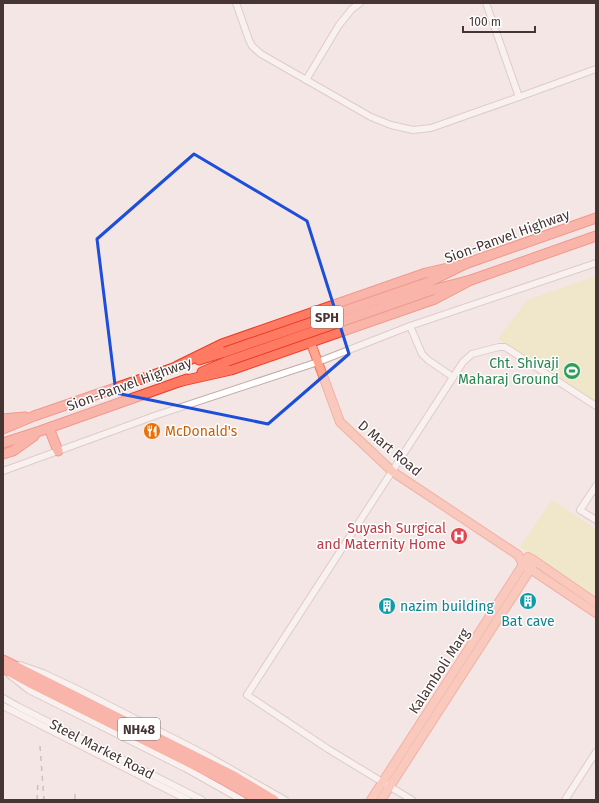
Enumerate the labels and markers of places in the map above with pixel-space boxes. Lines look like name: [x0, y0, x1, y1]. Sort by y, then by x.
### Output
place label: Cht. Shivaji Maharaj Ground: [458, 355, 559, 388]
sports icon: Cht. Shivaji Maharaj Ground: [562, 361, 582, 381]
restaurant icon: McDonald's: [142, 421, 162, 441]
place label: McDonald's: [165, 423, 238, 440]
place label: Suyash Surgical and Maternity Home: [317, 520, 446, 553]
hospital icon: Suyash Surgical and Maternity Home: [449, 526, 469, 546]
building icon: Bat cave: [518, 591, 538, 611]
building icon: nazim building: [377, 596, 397, 616]
place label: nazim building: [400, 598, 495, 615]
place label: Bat cave: [501, 613, 555, 630]

